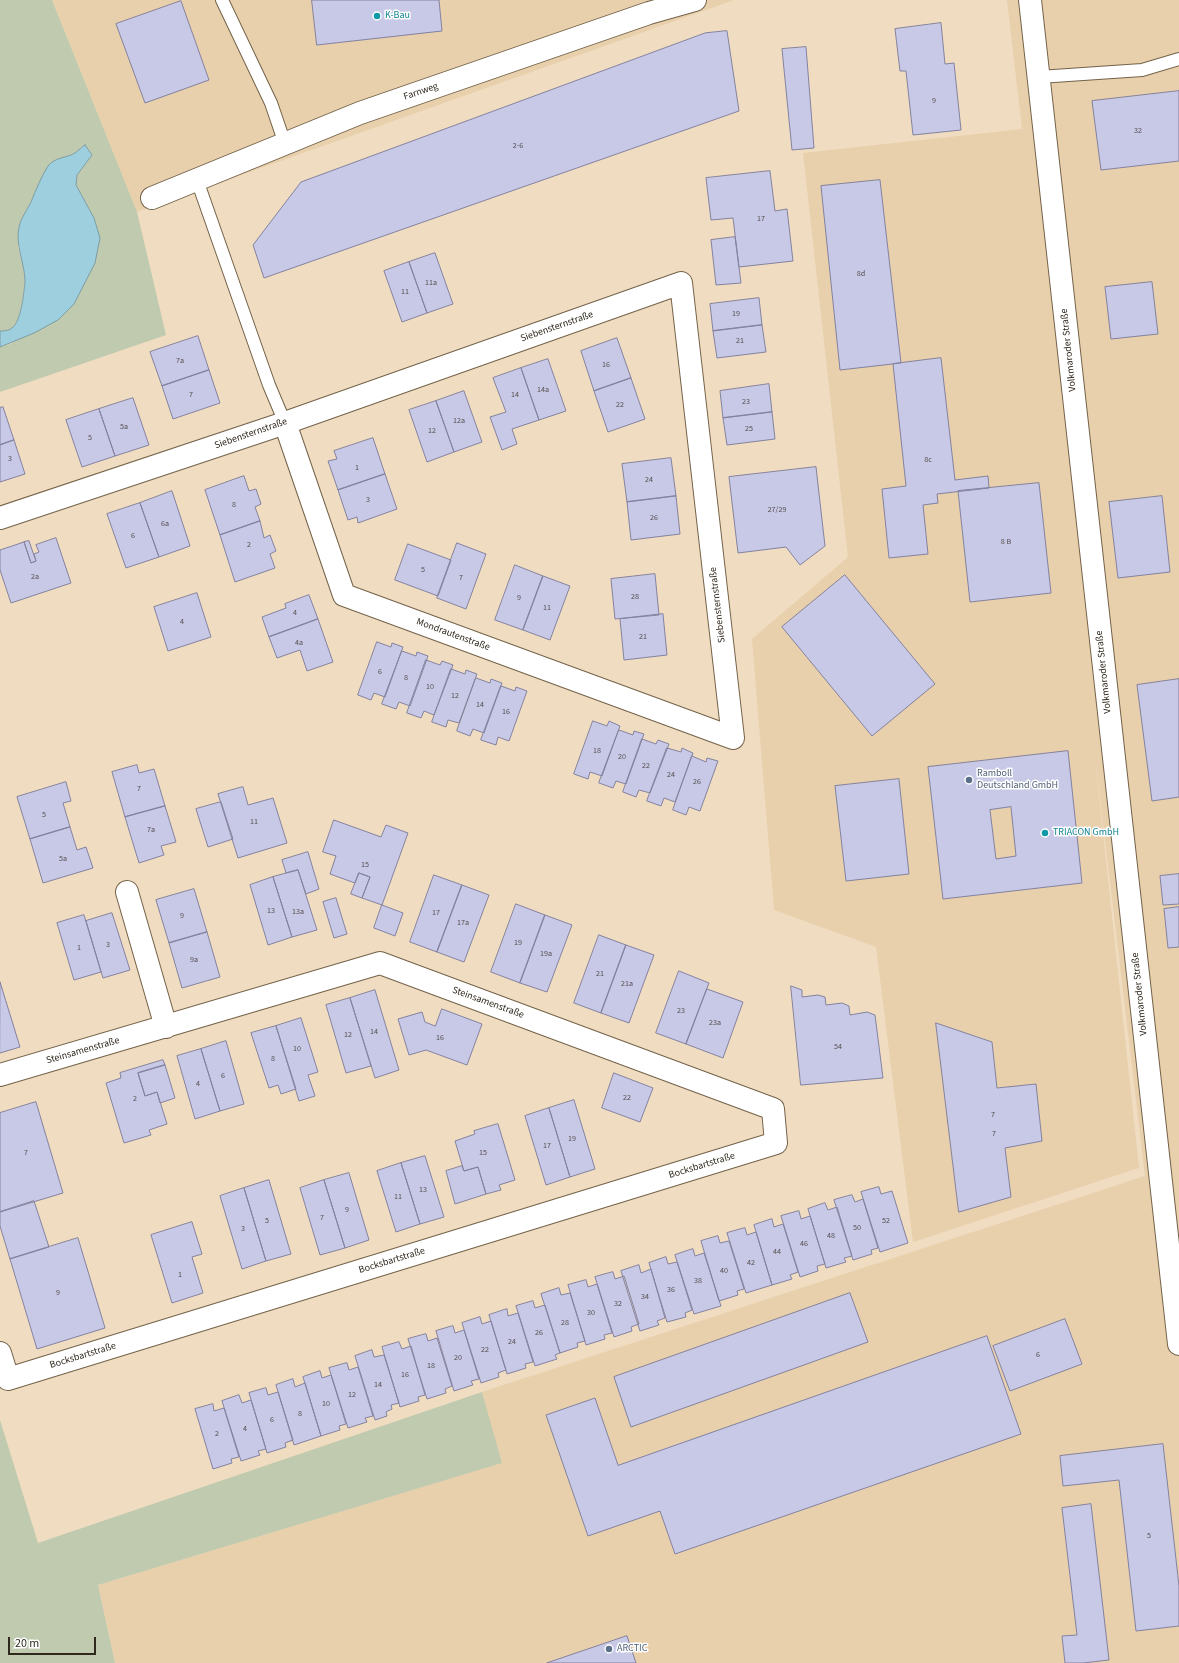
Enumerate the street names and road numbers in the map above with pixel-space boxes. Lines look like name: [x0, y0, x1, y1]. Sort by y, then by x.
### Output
street label: Farnweg: [402, 81, 440, 103]
street label: Volkmaroder Straße: [1059, 308, 1079, 392]
street label: Siebensternstraße: [519, 309, 595, 345]
street label: Siebensternstraße: [213, 416, 289, 452]
street label: Siebensternstraße: [707, 566, 729, 644]
street label: Mondrautenstraße: [415, 616, 491, 654]
street label: Volkmaroder Straße: [1094, 630, 1114, 714]
street label: Volkmaroder Straße: [1130, 952, 1150, 1036]
street label: Steinsamenstraße: [450, 984, 526, 1022]
street label: Steinsamenstraße: [45, 1035, 121, 1067]
street label: Bocksbartstraße: [667, 1150, 737, 1182]
street label: Bocksbartstraße: [357, 1245, 427, 1277]
street label: Bocksbartstraße: [48, 1340, 118, 1372]

